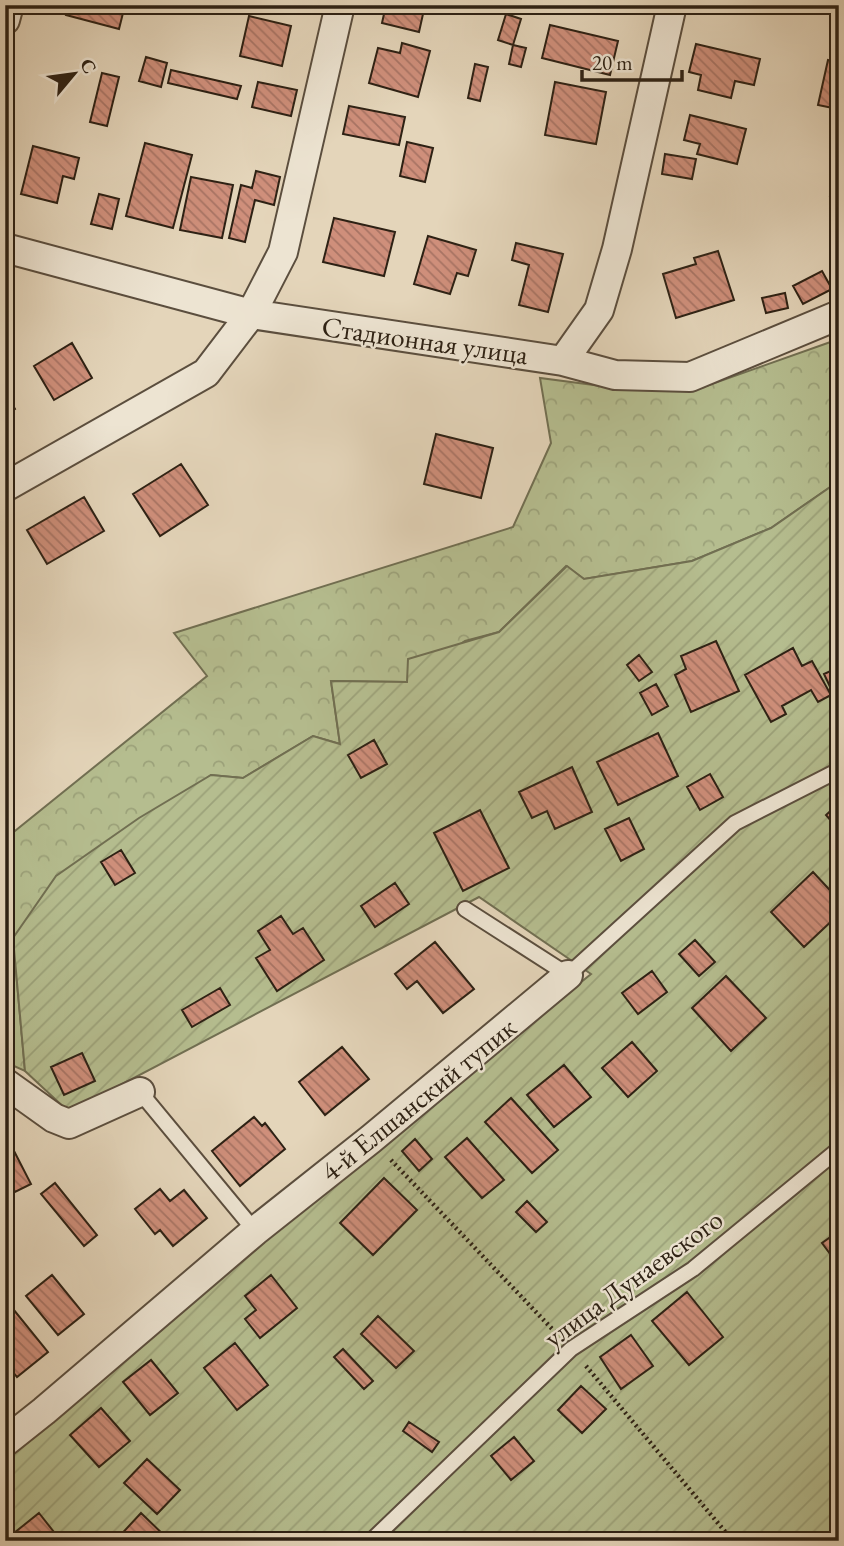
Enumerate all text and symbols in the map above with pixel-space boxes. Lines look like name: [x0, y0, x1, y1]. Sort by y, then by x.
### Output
north arrow: [38, 38, 108, 108]
scale bar: [582, 38, 681, 82]
text: 20 m: [592, 49, 633, 76]
text: С: [74, 54, 103, 78]
street label: Стадионная улица: [320, 308, 531, 372]
street label: 4-й Елшанский тупик: [313, 1009, 523, 1189]
street label: улица Дунаевского: [536, 1201, 730, 1355]

